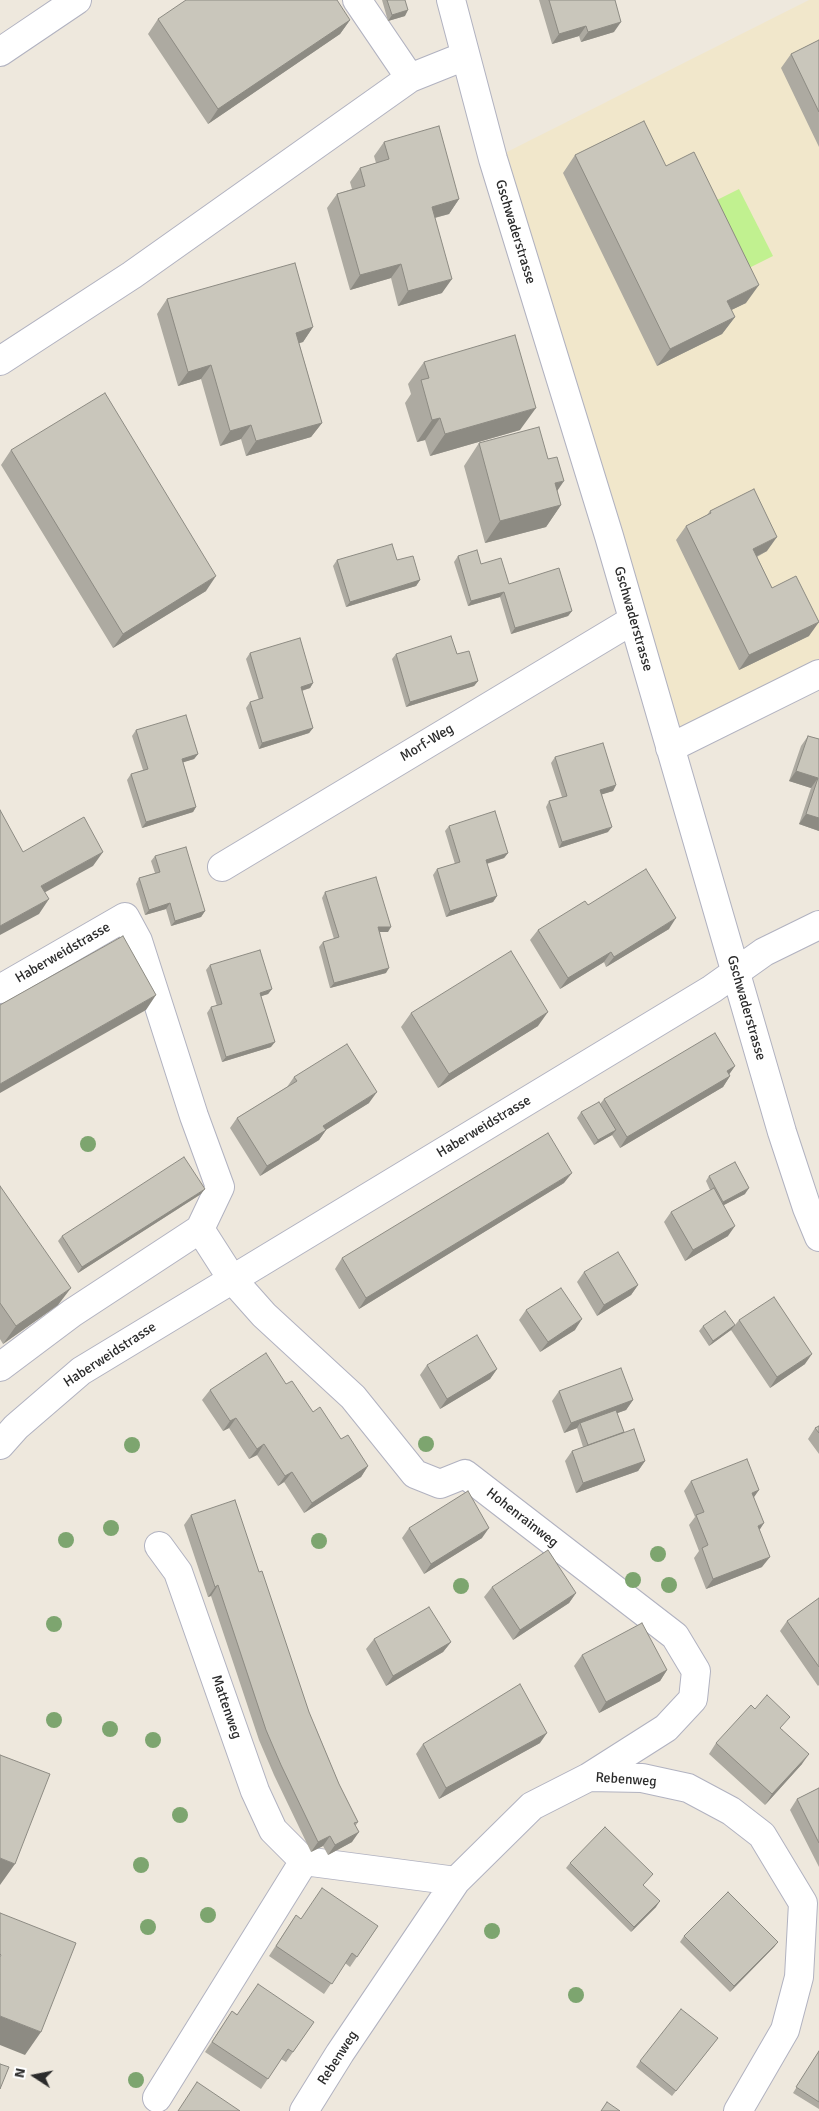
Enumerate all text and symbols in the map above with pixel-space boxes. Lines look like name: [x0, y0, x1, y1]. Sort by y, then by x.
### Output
street label: Gschwaderstrasse: [491, 178, 539, 286]
street label: Gschwaderstrasse: [610, 565, 656, 673]
street label: Morf-Weg: [397, 720, 457, 766]
street label: Haberweidstrasse: [12, 919, 114, 987]
street label: Gschwaderstrasse: [723, 954, 769, 1062]
street label: Haberweidstrasse: [434, 1092, 534, 1162]
street label: Haberweidstrasse: [61, 1319, 159, 1391]
street label: Hohenrainweg: [483, 1485, 561, 1551]
street label: Mattenweg: [207, 1673, 245, 1741]
street label: Rebenweg: [595, 1769, 657, 1791]
street label: Rebenweg: [314, 2028, 362, 2088]
north arrow: [10, 2051, 60, 2101]
text: N: [11, 2067, 29, 2079]

